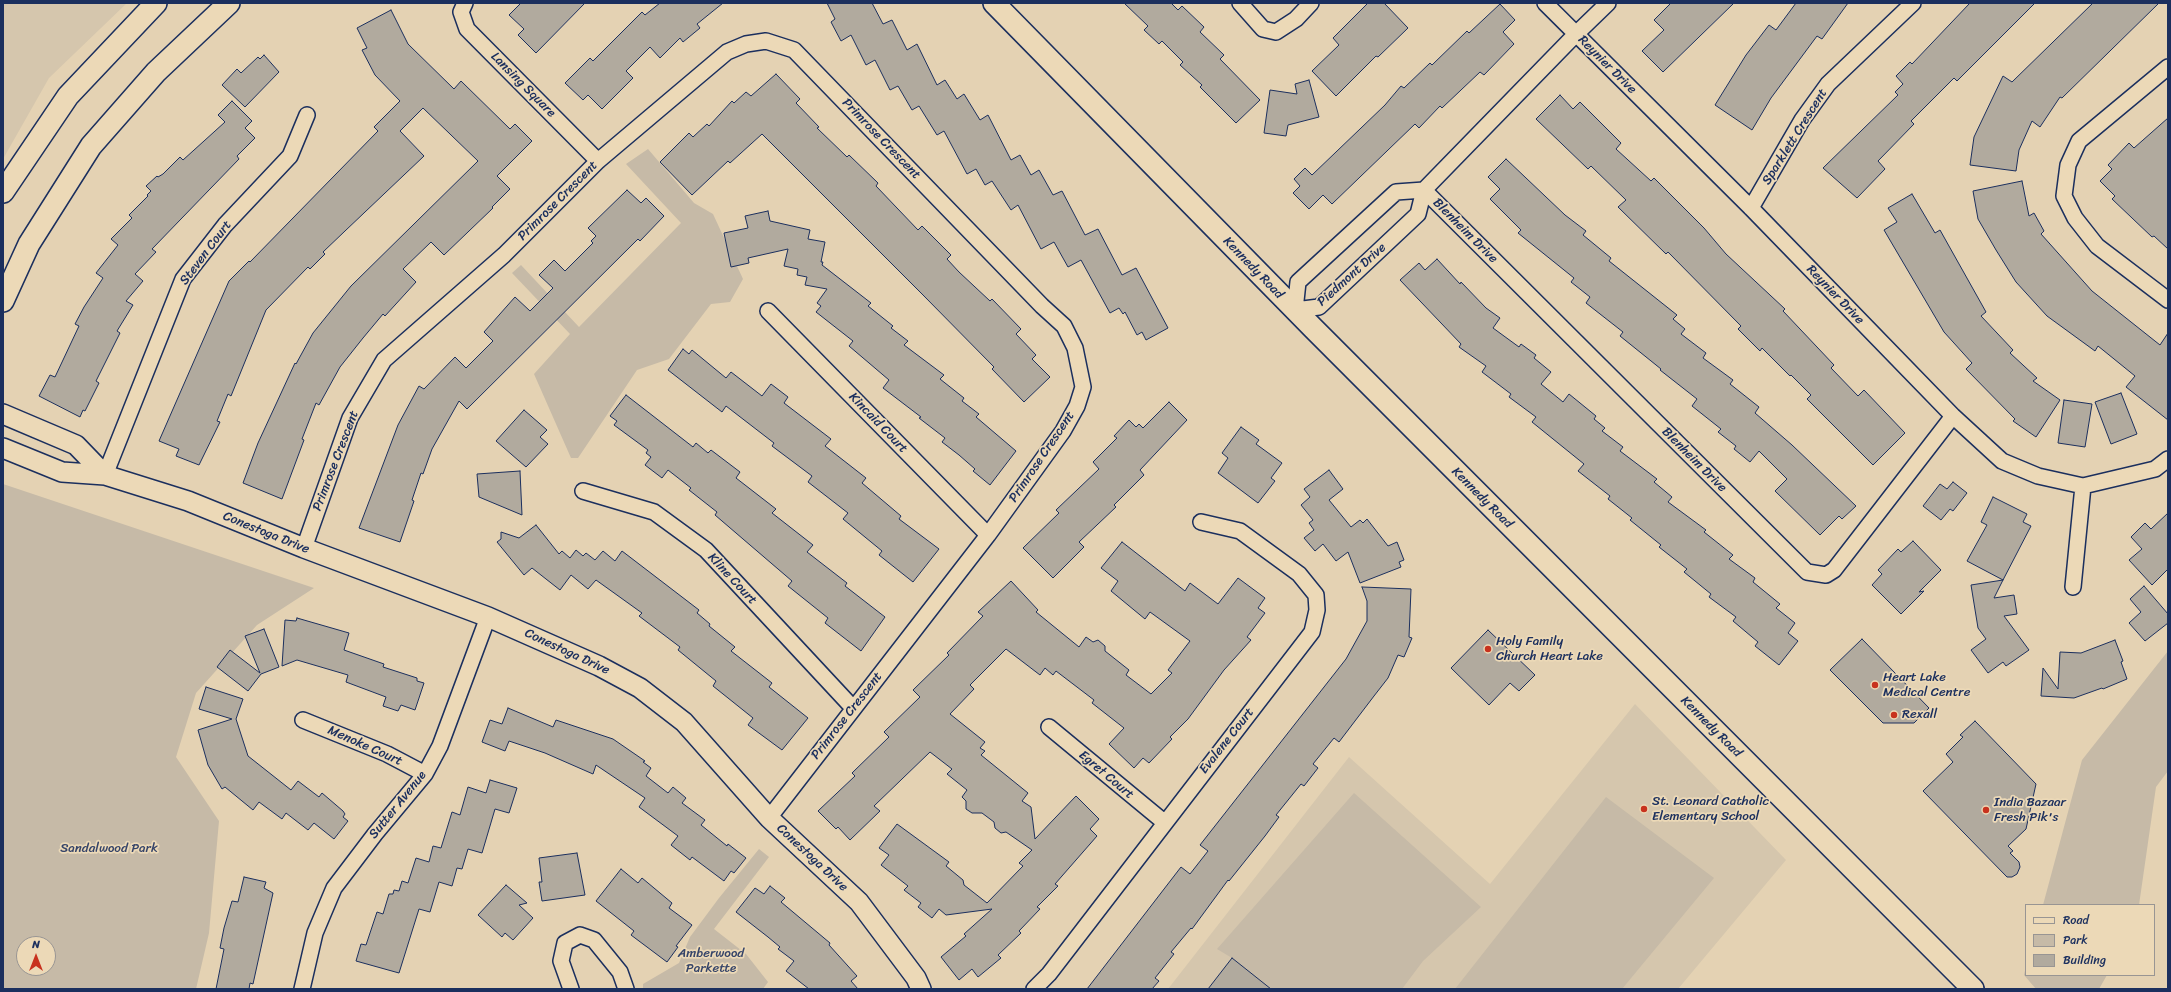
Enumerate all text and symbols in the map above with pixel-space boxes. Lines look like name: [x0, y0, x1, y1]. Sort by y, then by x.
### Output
street label: Reynier Drive: [1575, 33, 1639, 97]
street label: Lansing Square: [487, 49, 559, 121]
street label: Sparklett Crescent: [1759, 86, 1831, 188]
street label: Primrose Crescent: [838, 95, 924, 183]
street label: Primrose Crescent: [515, 158, 601, 244]
street label: Blenheim Drive: [1429, 195, 1501, 267]
street label: Steven Court: [177, 218, 235, 288]
street label: Kennedy Road: [1220, 234, 1286, 302]
street label: Piedmont Drive: [1314, 240, 1390, 310]
street label: Reynier Drive: [1803, 262, 1867, 328]
street label: Kincaid Court: [845, 390, 911, 456]
street label: Primrose Crescent: [310, 409, 362, 513]
street label: Primrose Crescent: [1006, 409, 1078, 505]
street label: Blenheim Drive: [1658, 424, 1730, 496]
street label: Kennedy Road: [1448, 464, 1516, 532]
street label: Conestoga Drive: [220, 509, 312, 557]
street label: Kline Court: [704, 550, 760, 608]
street label: Conestoga Drive: [522, 626, 612, 678]
place label: Holy Family Church Heart Lake: [1496, 634, 1603, 665]
marker: Holy Family Church Heart Lake: [1483, 644, 1493, 654]
street label: Primrose Crescent: [808, 669, 886, 763]
place label: Heart Lake Medical Centre: [1883, 670, 1970, 701]
marker: Heart Lake Medical Centre: [1870, 680, 1880, 690]
street label: Kennedy Road: [1677, 693, 1745, 761]
street label: Evalene Court: [1196, 705, 1258, 777]
place label: Rexall: [1902, 707, 1937, 723]
marker: Rexall: [1889, 710, 1899, 720]
street label: Menoke Court: [325, 723, 405, 769]
street label: Egret Court: [1075, 747, 1137, 803]
street label: Sutter Avenue: [366, 768, 430, 842]
place label: St. Leonard Catholic Elementary School: [1652, 794, 1769, 825]
place label: India Bazaar Fresh Pik's: [1994, 795, 2066, 826]
marker: St. Leonard Catholic Elementary School: [1639, 804, 1649, 814]
marker: India Bazaar Fresh Pik's: [1981, 805, 1991, 815]
street label: Conestoga Drive: [773, 821, 851, 895]
park label: Sandalwood Park: [60, 841, 158, 857]
legend: [2025, 904, 2155, 976]
text: Road: [2063, 909, 2089, 931]
text: Park: [2063, 929, 2088, 951]
text: N: [32, 935, 40, 954]
north arrow: [16, 936, 56, 976]
park label: Amberwood Parkette: [678, 946, 744, 977]
text: Building: [2063, 949, 2106, 971]

